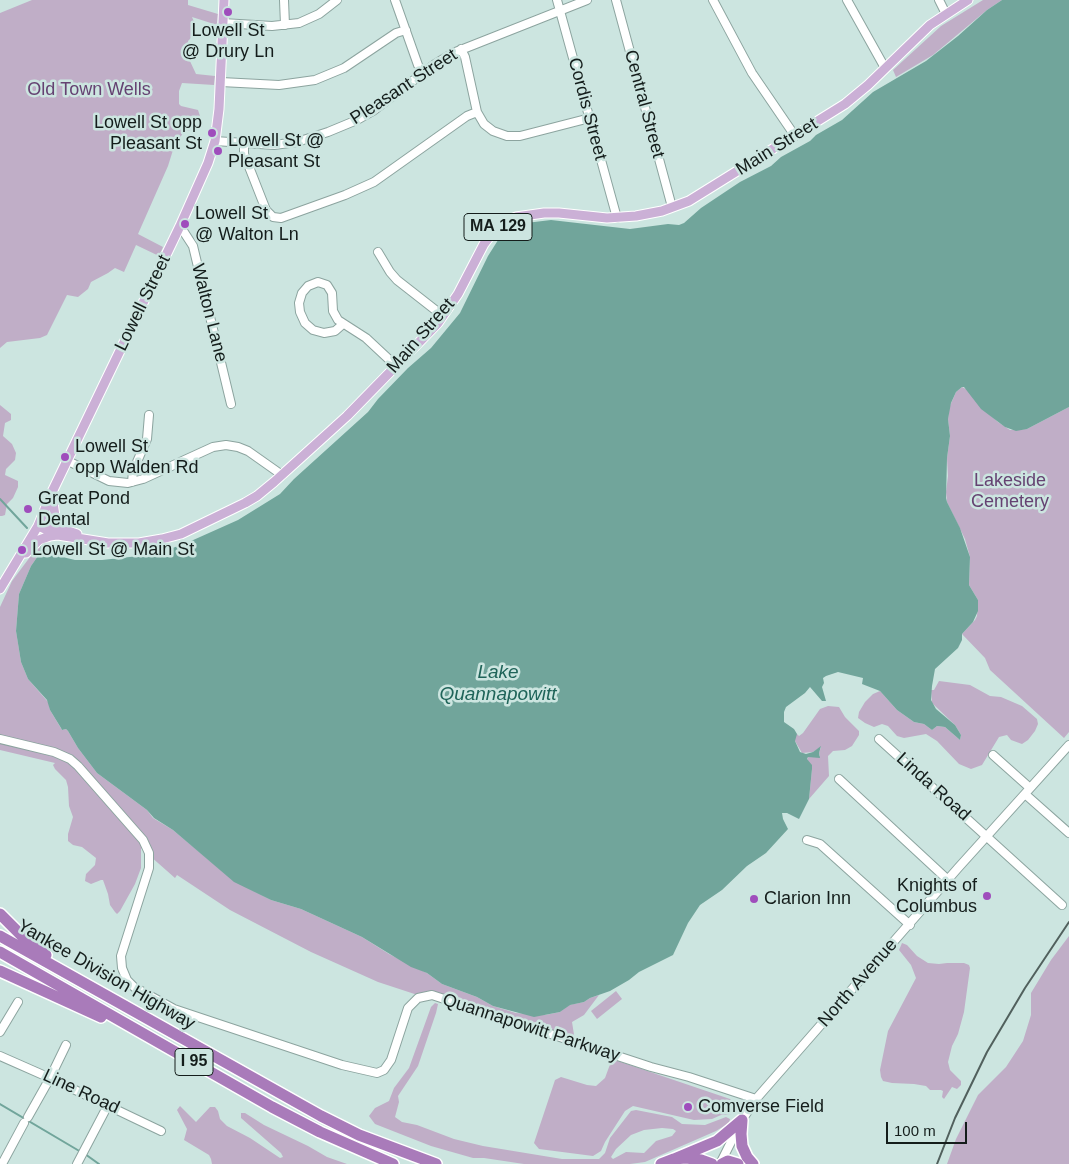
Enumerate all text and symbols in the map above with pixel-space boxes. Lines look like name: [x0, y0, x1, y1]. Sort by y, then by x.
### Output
marker: Lowell St @ Drury Ln: [222, 6, 234, 18]
place label: Lowell St @ Drury Ln: [182, 20, 274, 62]
street label: Pleasant Street: [347, 44, 461, 130]
street label: Central Street: [619, 48, 669, 160]
street label: Cordis Street: [563, 55, 611, 163]
park label: Old Town Wells: [27, 79, 151, 101]
place label: Lowell St opp Pleasant St: [94, 112, 202, 154]
street label: Main Street: [732, 113, 822, 181]
marker: Lowell St opp Pleasant St: [206, 127, 218, 139]
place label: Lowell St @ Pleasant St: [228, 130, 324, 172]
marker: Lowell St @ Pleasant St: [212, 145, 224, 157]
place label: Lowell St @ Walton Ln: [195, 203, 299, 245]
road number: MA 129: [464, 213, 532, 240]
marker: Lowell St @ Walton Ln: [179, 218, 191, 230]
street label: Lowell Street: [110, 252, 176, 354]
street label: Walton Lane: [186, 262, 232, 364]
street label: Main Street: [383, 294, 459, 378]
place label: Lowell St opp Walden Rd: [75, 436, 198, 478]
marker: Lowell St opp Walden Rd: [59, 451, 71, 463]
park label: Lakeside Cemetery: [971, 470, 1049, 512]
place label: Great Pond Dental: [38, 488, 130, 530]
marker: Great Pond Dental: [22, 503, 34, 515]
place label: Lowell St @ Main St: [32, 539, 194, 561]
marker: Lowell St @ Main St: [16, 544, 28, 556]
water label: Lake Quannapowitt: [439, 662, 557, 706]
street label: Linda Road: [892, 748, 974, 826]
place label: Knights of Columbus: [896, 875, 977, 918]
place label: Clarion Inn: [764, 888, 851, 910]
marker: Knights of Columbus: [981, 890, 993, 902]
marker: Clarion Inn: [748, 893, 760, 905]
street label: Yankee Division Highway: [13, 915, 199, 1035]
street label: North Avenue: [814, 935, 902, 1031]
street label: Quannapowitt Parkway: [440, 989, 622, 1067]
road number: I 95: [175, 1048, 213, 1076]
street label: Line Road: [39, 1065, 123, 1119]
place label: Comverse Field: [698, 1096, 824, 1118]
marker: Comverse Field: [682, 1101, 694, 1113]
scale bar: [889, 1112, 970, 1144]
text: 100 m: [894, 1122, 936, 1139]

